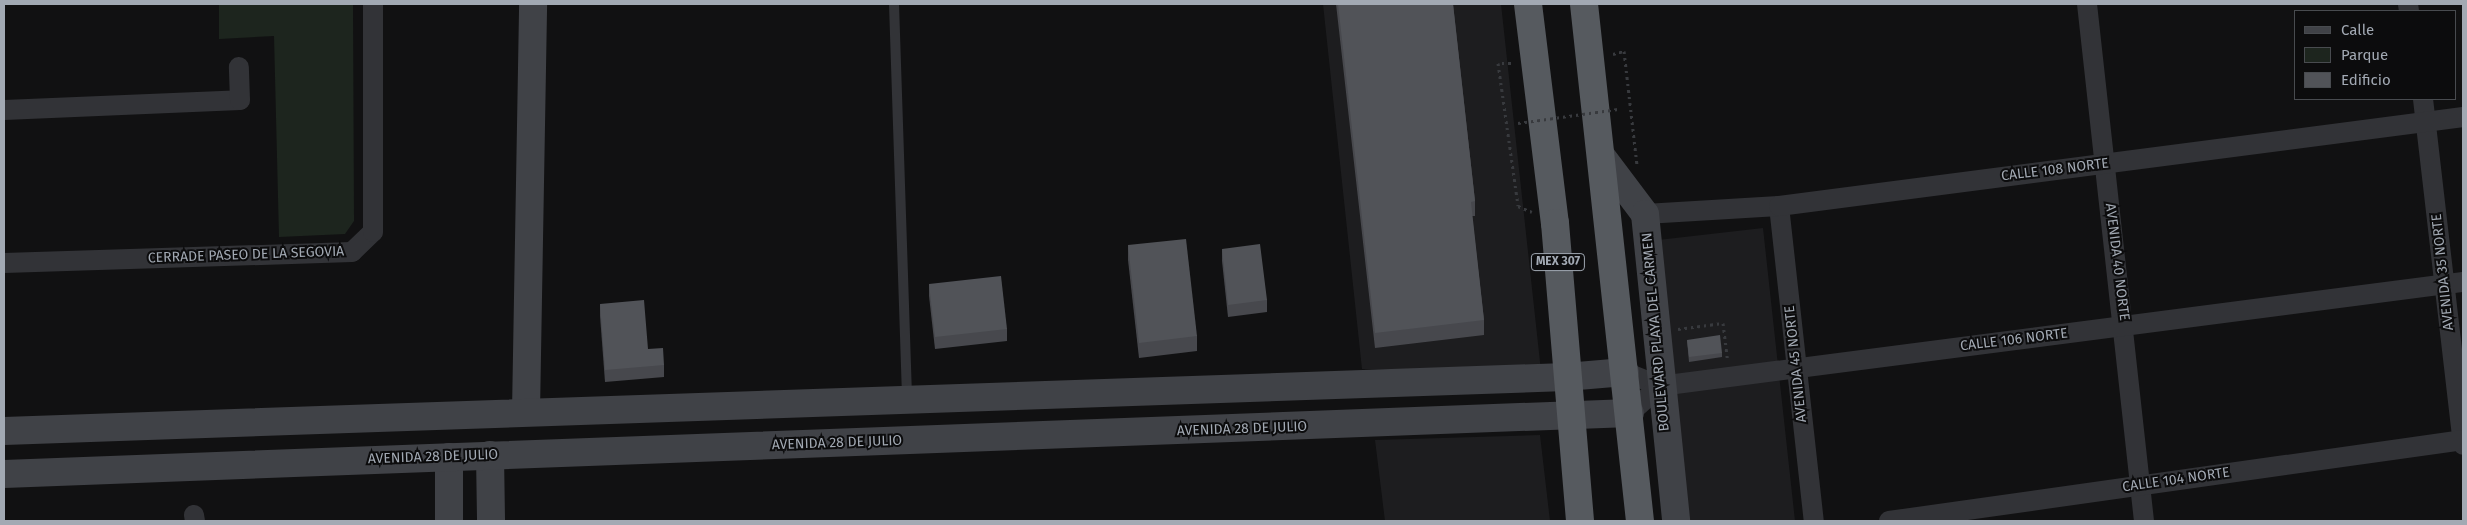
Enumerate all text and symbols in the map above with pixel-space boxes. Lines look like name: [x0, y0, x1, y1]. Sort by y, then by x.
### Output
legend: [2294, 10, 2457, 100]
text: Calle: [2341, 21, 2374, 39]
text: Parque: [2341, 46, 2388, 64]
text: Edificio: [2341, 71, 2391, 89]
street label: CALLE 108 NORTE: [2000, 155, 2110, 185]
street label: AVENIDA 40 NORTE: [2101, 202, 2133, 322]
street label: AVENIDA 35 NORTE: [2429, 213, 2457, 331]
street label: BOULEVARD PLAYA DEL CARMEN: [1639, 232, 1673, 432]
street label: CERRADE PASEO DE LA SEGOVIA: [148, 243, 344, 267]
road number: MEX 307: [1530, 252, 1586, 272]
street label: AVENIDA 45 NORTE: [1781, 305, 1811, 423]
street label: CALLE 106 NORTE: [1959, 325, 2069, 355]
street label: AVENIDA 28 DE JULIO: [1177, 418, 1307, 440]
street label: AVENIDA 28 DE JULIO: [772, 432, 902, 454]
street label: AVENIDA 28 DE JULIO: [368, 446, 498, 468]
street label: CALLE 104 NORTE: [2121, 464, 2231, 496]

